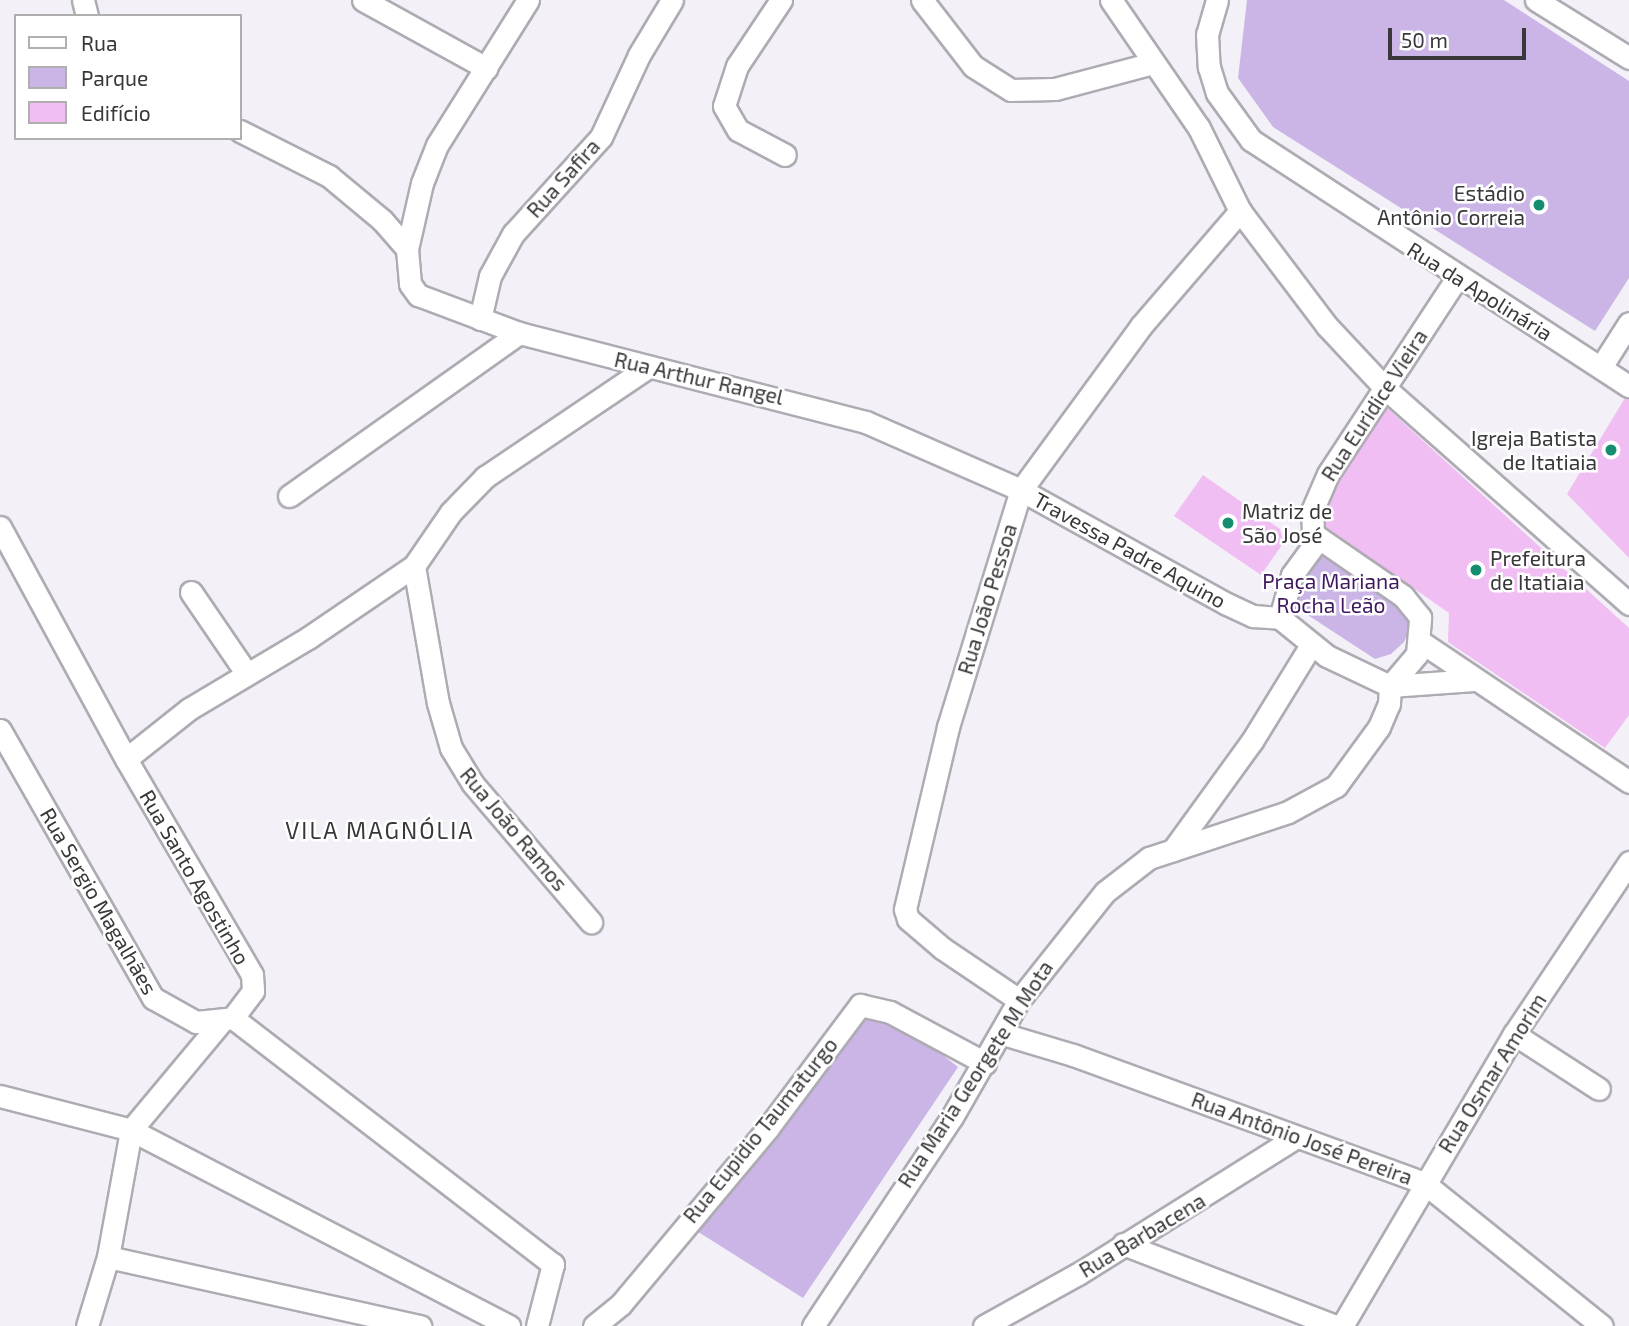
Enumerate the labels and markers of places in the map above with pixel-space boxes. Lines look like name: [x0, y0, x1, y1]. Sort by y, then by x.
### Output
place label: Estádio Antônio Correia: [1377, 180, 1525, 230]
marker: Estádio Antônio Correia: [1531, 197, 1547, 213]
place label: Igreja Batista de Itatiaia: [1471, 425, 1597, 475]
marker: Igreja Batista de Itatiaia: [1603, 442, 1619, 458]
place label: Matriz de São José: [1242, 498, 1332, 548]
marker: Matriz de São José: [1220, 515, 1236, 531]
place label: Prefeitura de Itatiaia: [1490, 545, 1586, 595]
marker: Prefeitura de Itatiaia: [1468, 562, 1484, 578]

